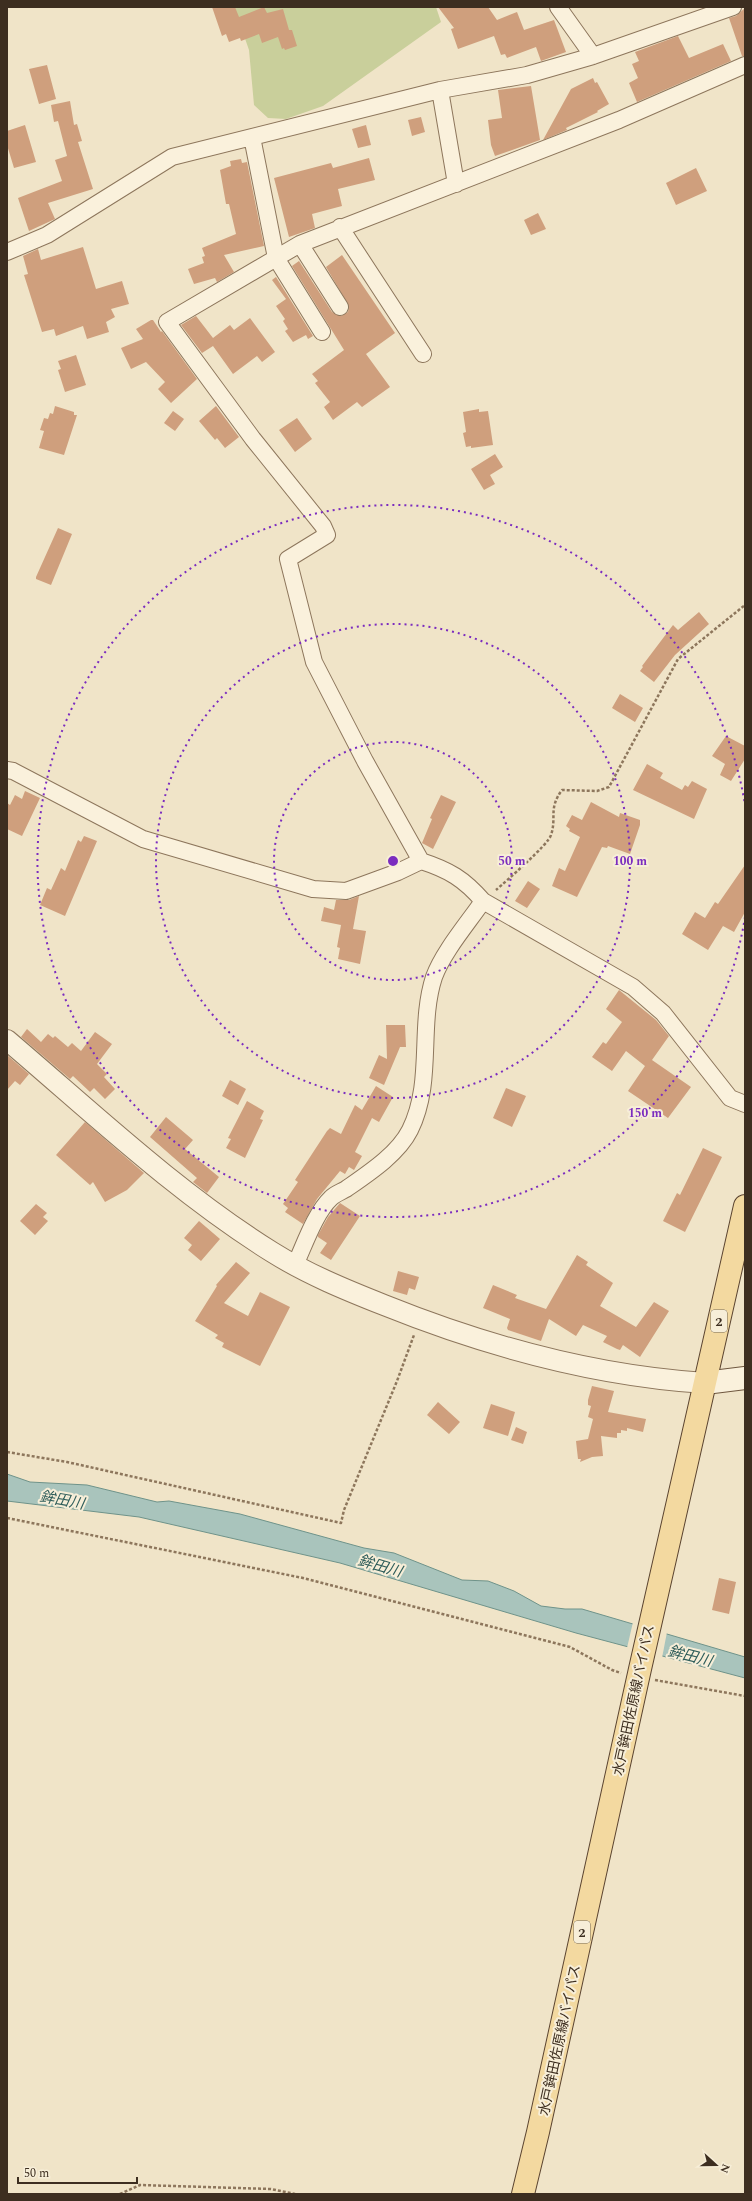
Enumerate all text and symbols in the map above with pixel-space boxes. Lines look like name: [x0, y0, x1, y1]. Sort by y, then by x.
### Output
text: 50 m: [498, 852, 526, 871]
text: 100 m: [613, 852, 647, 871]
centre of rings: [386, 854, 400, 868]
text: 150 m: [628, 1104, 662, 1123]
road number: 2: [711, 1310, 727, 1332]
water label: 鉾田川: [38, 1485, 88, 1516]
water label: 鉾田川: [355, 1549, 407, 1584]
street label: 水戸鉾田佐原線バイパス: [607, 1623, 660, 1777]
water label: 鉾田川: [665, 1640, 716, 1674]
road number: 2: [574, 1921, 590, 1943]
street label: 水戸鉾田佐原線バイパス: [533, 1963, 586, 2117]
north arrow: [696, 2145, 736, 2185]
scale bar: [18, 2159, 137, 2185]
text: N: [715, 2161, 734, 2176]
text: 50 m: [24, 2164, 49, 2183]

